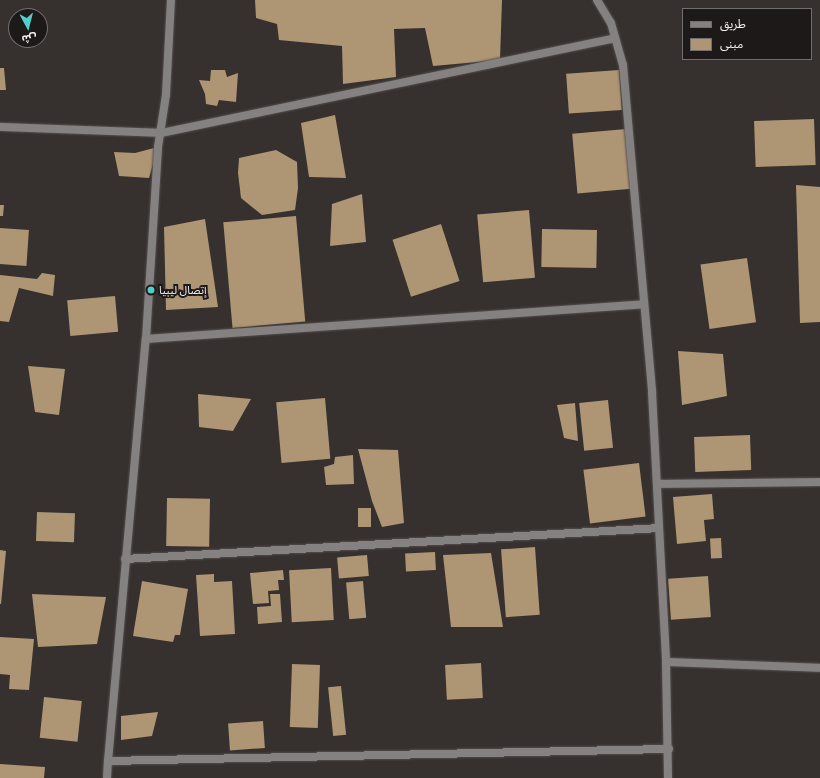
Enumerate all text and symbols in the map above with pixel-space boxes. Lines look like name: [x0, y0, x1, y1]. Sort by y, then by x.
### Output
north arrow: [8, 8, 48, 48]
legend: [682, 8, 812, 60]
text: طريق: [720, 16, 746, 32]
text: ش: [21, 31, 38, 47]
text: مبنى: [720, 36, 743, 52]
place label: إتصال ليبيا: [159, 283, 207, 297]
marker: إتصال ليبيا: [146, 285, 156, 295]

